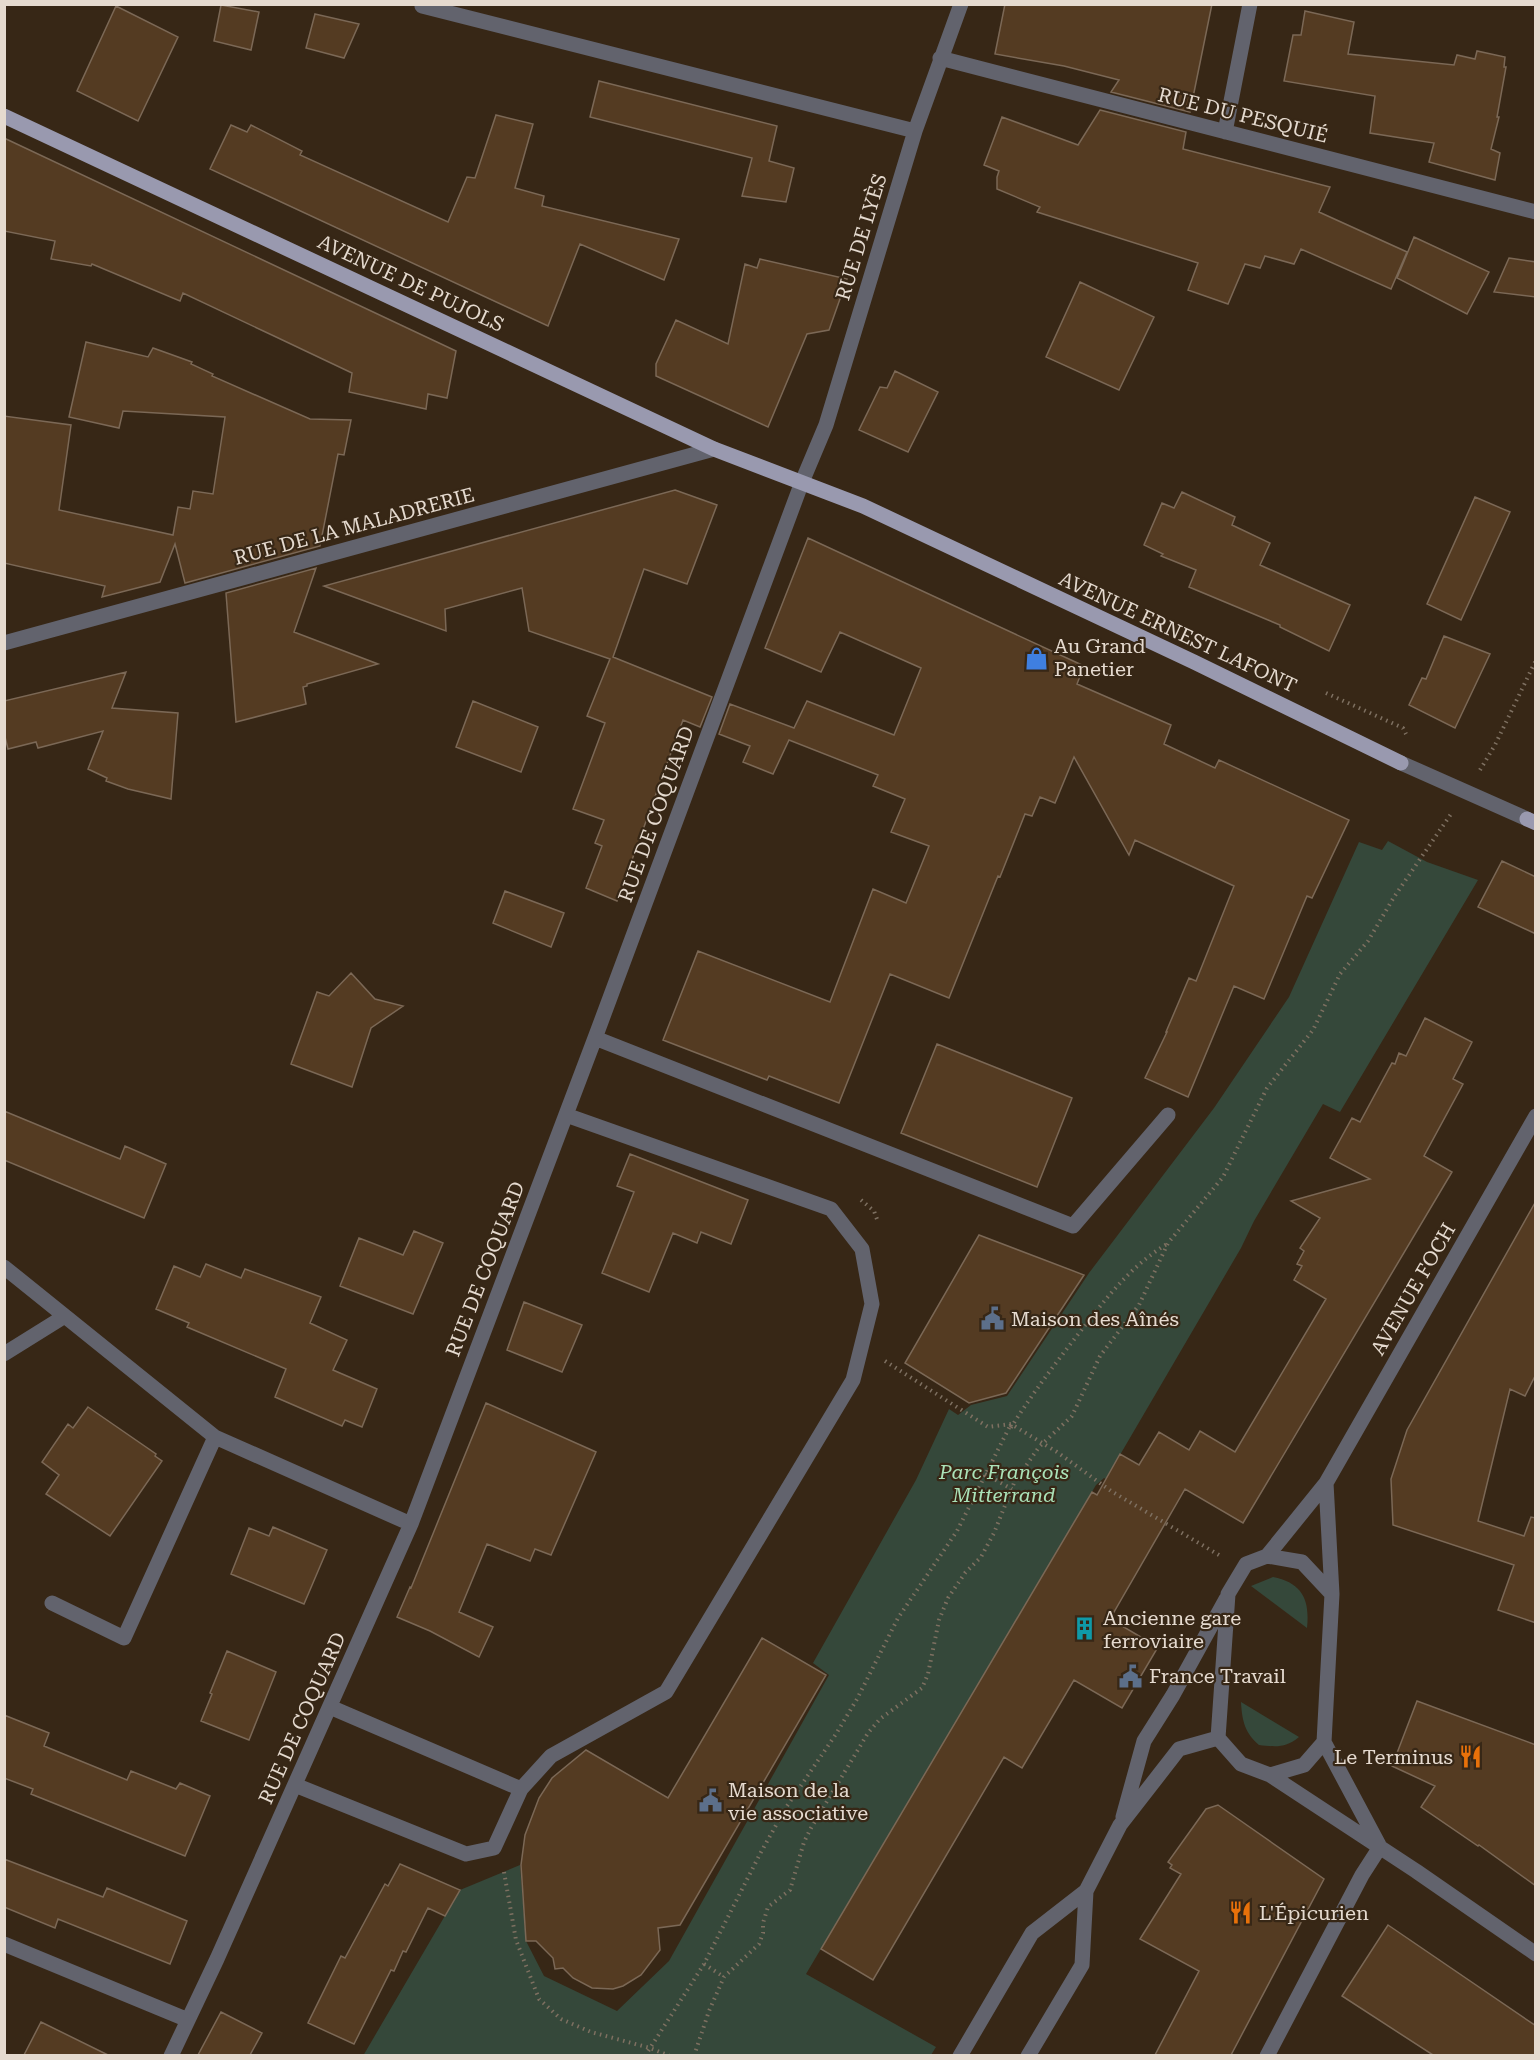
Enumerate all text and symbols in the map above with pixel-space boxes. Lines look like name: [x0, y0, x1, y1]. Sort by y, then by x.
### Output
street label: RUE DU PESQUIÉ: [1156, 82, 1330, 148]
street label: RUE DE LYÈS: [830, 171, 892, 303]
street label: AVENUE DE PUJOLS: [314, 229, 508, 337]
street label: RUE DE LA MALADRERIE: [231, 482, 477, 570]
street label: AVENUE ERNEST LAFONT: [1055, 566, 1301, 698]
place label: Au Grand Panetier: [1054, 634, 1146, 681]
shop icon: Au Grand Panetier: [1023, 645, 1049, 671]
street label: RUE DE COQUARD: [613, 723, 699, 905]
street label: RUE DE COQUARD: [441, 1178, 529, 1360]
street label: AVENUE FOCH: [1366, 1219, 1460, 1359]
public building icon: Maison des Aînés: [980, 1306, 1006, 1332]
place label: Maison des Aînés: [1011, 1307, 1179, 1331]
park label: Parc François Mitterrand: [938, 1460, 1069, 1507]
place label: Ancienne gare ferroviaire: [1103, 1606, 1241, 1653]
building icon: Ancienne gare ferroviaire: [1072, 1616, 1098, 1642]
street label: RUE DE COQUARD: [253, 1628, 351, 1808]
public building icon: France Travail: [1118, 1663, 1144, 1689]
place label: France Travail: [1149, 1664, 1286, 1688]
restaurant icon: Le Terminus: [1458, 1744, 1484, 1770]
place label: Le Terminus: [1334, 1745, 1453, 1769]
place label: Maison de la vie associative: [728, 1778, 868, 1825]
public building icon: Maison de la vie associative: [697, 1788, 723, 1814]
restaurant icon: L'Épicurien: [1228, 1900, 1254, 1926]
place label: L'Épicurien: [1259, 1901, 1369, 1925]

